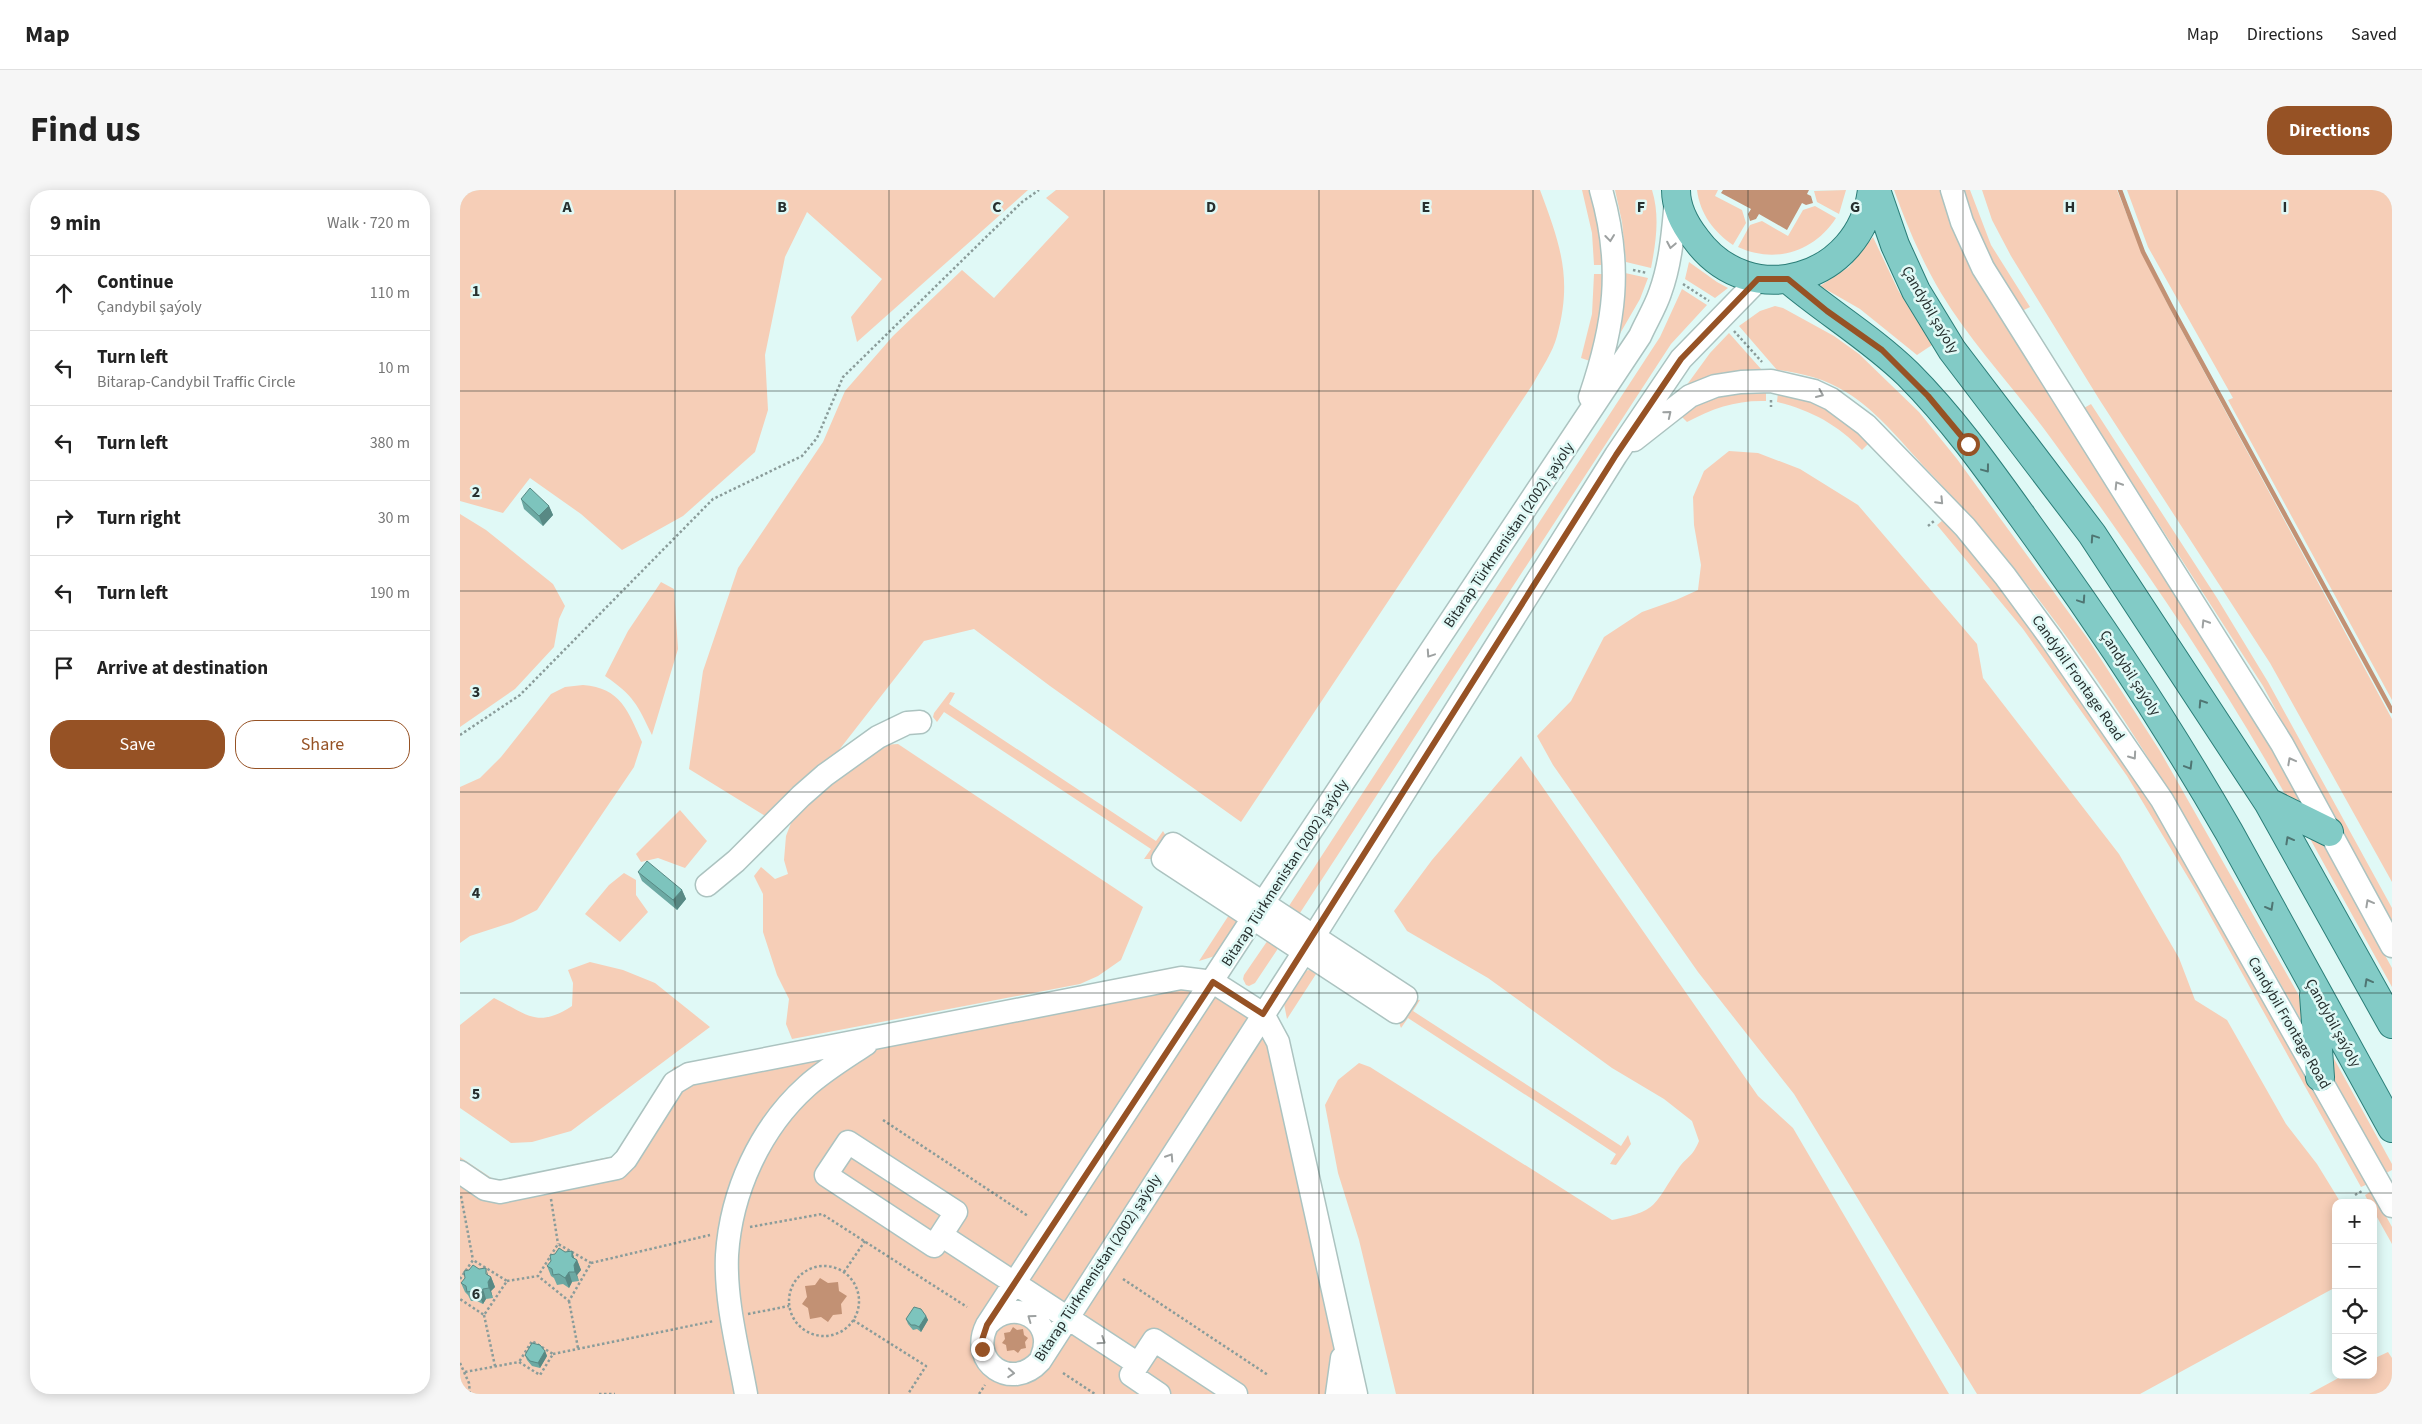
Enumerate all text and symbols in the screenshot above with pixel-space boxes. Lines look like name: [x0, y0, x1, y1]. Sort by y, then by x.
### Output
text: Map: [25, 17, 70, 52]
text: Map: [2187, 22, 2219, 47]
text: Directions: [2247, 22, 2323, 47]
text: Saved: [2351, 22, 2397, 47]
text: Find us: [30, 105, 140, 155]
button: Directions: [2267, 106, 2392, 155]
text: A: [561, 196, 572, 218]
text: B: [777, 196, 787, 218]
text: C: [992, 196, 1002, 218]
text: D: [1206, 196, 1216, 218]
text: E: [1422, 196, 1430, 218]
text: F: [1637, 196, 1645, 218]
text: G: [1850, 196, 1860, 218]
text: H: [2065, 196, 2075, 218]
text: I: [2283, 196, 2287, 218]
text: 9 min: [50, 208, 101, 238]
text: Walk · 720 m: [327, 212, 410, 234]
one-way arrow: [1604, 234, 1615, 242]
one-way arrow: [1667, 241, 1677, 250]
street label: Çandybil şaýoly: [1896, 262, 1964, 358]
text: Continue: [97, 269, 174, 296]
icon: ahead: [50, 279, 78, 307]
text: 1: [472, 280, 480, 302]
text: 110 m: [370, 282, 410, 304]
text: Çandybil şaýoly: [97, 296, 202, 318]
text: Turn left: [97, 344, 168, 371]
icon: left: [50, 354, 78, 382]
text: 10 m: [378, 357, 410, 379]
text: Bitarap-Candybil Traffic Circle: [97, 371, 296, 393]
one-way arrow: [1815, 387, 1824, 398]
one-way arrow: [1662, 410, 1671, 419]
icon: left: [50, 429, 78, 457]
text: Turn left: [97, 430, 168, 457]
text: 380 m: [370, 432, 410, 454]
route start: [1957, 433, 1980, 456]
street label: Bitarap Türkmenistan (2002) şaýoly: [1439, 438, 1579, 632]
one-way arrow: [1981, 463, 1989, 472]
text: 2: [472, 481, 480, 503]
one-way arrow: [2115, 482, 2125, 491]
one-way arrow: [1934, 496, 1943, 505]
icon: right: [50, 504, 78, 532]
text: Turn right: [97, 505, 181, 532]
text: 30 m: [378, 507, 410, 529]
one-way arrow: [2091, 534, 2100, 543]
icon: left: [50, 579, 78, 607]
text: Turn left: [97, 580, 168, 607]
text: 190 m: [370, 582, 410, 604]
one-way arrow: [2076, 594, 2085, 604]
street label: Candybil Frontage Road: [2027, 611, 2129, 745]
one-way arrow: [2202, 619, 2211, 628]
street label: Çandybil şaýoly: [2094, 626, 2166, 720]
one-way arrow: [1427, 648, 1436, 658]
icon: arrive: [50, 654, 78, 682]
text: Arrive at destination: [97, 655, 268, 682]
text: 3: [472, 681, 480, 703]
one-way arrow: [2199, 699, 2208, 708]
button: Save: [50, 720, 225, 769]
button: Share: [235, 720, 410, 769]
one-way arrow: [2126, 751, 2136, 760]
one-way arrow: [2287, 757, 2297, 766]
one-way arrow: [2182, 761, 2192, 770]
street label: Bitarap Türkmenistan (2002) şaýoly: [1216, 775, 1354, 971]
one-way arrow: [2285, 836, 2295, 845]
text: 4: [472, 882, 481, 904]
one-way arrow: [2365, 900, 2375, 909]
one-way arrow: [2264, 902, 2274, 911]
street label: Candybil Frontage Road: [2243, 953, 2335, 1093]
street label: Çandybil şaýoly: [2300, 975, 2366, 1071]
one-way arrow: [2364, 978, 2374, 987]
text: 5: [472, 1083, 480, 1105]
one-way arrow: [1164, 1154, 1173, 1163]
street label: Bitarap Türkmenistan (2002) şaýoly: [1029, 1170, 1167, 1366]
map controls: [2332, 1199, 2377, 1379]
button: +: [2332, 1199, 2377, 1244]
button: −: [2332, 1244, 2377, 1289]
text: 6: [472, 1283, 480, 1305]
button: locate: [2332, 1289, 2377, 1334]
one-way arrow: [1028, 1315, 1037, 1324]
button: layers: [2332, 1334, 2377, 1379]
one-way arrow: [1096, 1335, 1106, 1344]
route end: [971, 1338, 994, 1361]
one-way arrow: [1008, 1367, 1016, 1378]

